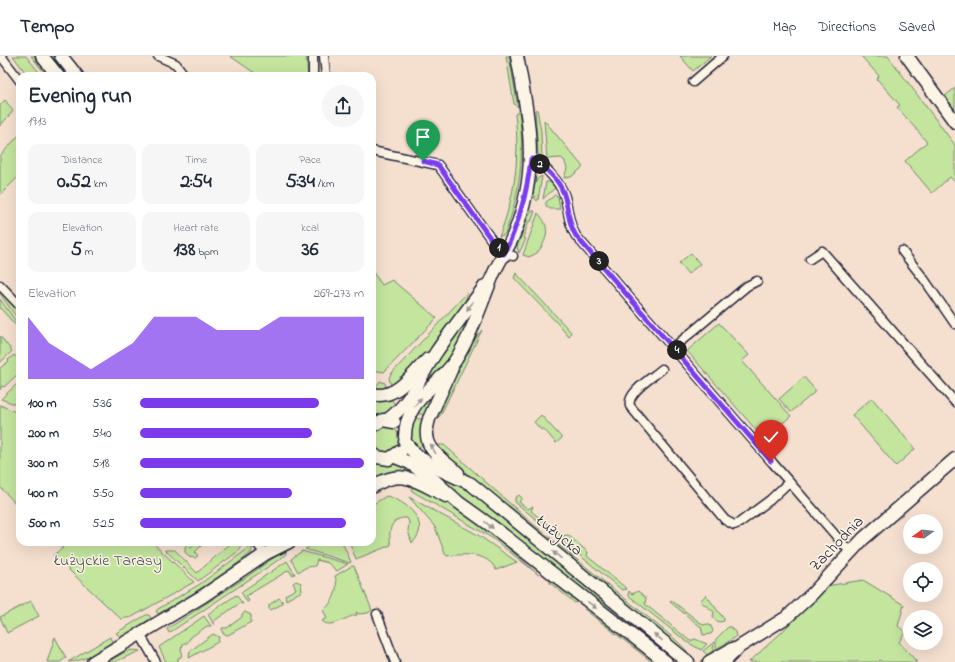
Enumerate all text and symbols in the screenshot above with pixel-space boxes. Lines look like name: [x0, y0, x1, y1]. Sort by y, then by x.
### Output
text: Tempo: [20, 14, 74, 41]
text: Map: [773, 17, 796, 38]
text: Directions: [818, 17, 876, 38]
text: Saved: [898, 17, 935, 38]
text: Evening run: [28, 81, 132, 113]
button: share: [322, 85, 364, 127]
text: 19:13: [28, 112, 47, 131]
pin: [406, 120, 440, 161]
icon: arrive: [412, 126, 434, 148]
text: Distance: [62, 152, 102, 168]
text: Time: [185, 152, 207, 168]
text: Pace: [299, 152, 321, 168]
pin: 2: [530, 154, 550, 174]
text: 2: [537, 156, 543, 172]
text: 0.52: [57, 168, 91, 197]
text: 2:54: [180, 168, 212, 197]
text: 5:34: [285, 168, 315, 197]
text: km: [91, 176, 107, 192]
text: /km: [315, 176, 335, 192]
text: Elevation: [62, 220, 102, 236]
text: Heart rate: [173, 220, 219, 236]
text: kcal: [301, 220, 319, 236]
text: 5: [71, 236, 82, 265]
text: 138: [173, 236, 196, 265]
text: 36: [301, 236, 319, 265]
pin: 1: [489, 238, 509, 258]
text: 1: [497, 240, 501, 256]
text: m: [82, 244, 93, 260]
text: bpm: [196, 244, 219, 260]
pin: 3: [589, 251, 609, 271]
text: 3: [597, 253, 601, 269]
text: Elevation: [28, 284, 76, 303]
text: 269–273 m: [314, 284, 364, 303]
one-way arrow: [466, 301, 474, 311]
pin: 4: [667, 340, 687, 360]
text: 4: [675, 342, 679, 358]
text: 100 m: [28, 394, 57, 413]
text: 5:36: [92, 394, 112, 413]
one-way arrow: [414, 396, 423, 407]
pin: [754, 420, 788, 461]
text: 200 m: [28, 424, 59, 443]
text: 5:40: [92, 424, 112, 443]
icon: check: [760, 426, 782, 448]
one-way arrow: [429, 443, 436, 455]
text: 300 m: [28, 454, 58, 473]
text: 5:18: [92, 454, 110, 473]
text: 400 m: [28, 484, 58, 503]
text: 5:50: [92, 484, 114, 503]
street label: Łużycka: [530, 509, 587, 562]
street label: Zachodnia: [804, 511, 870, 577]
text: 500 m: [28, 514, 60, 533]
text: 5:25: [92, 514, 114, 533]
north arrow: [903, 514, 943, 554]
map controls: [903, 514, 943, 650]
one-way arrow: [484, 521, 495, 529]
park label: Łużyckie Tarasy: [53, 549, 162, 573]
one-way arrow: [551, 551, 562, 559]
button: locate: [903, 562, 943, 602]
one-way arrow: [587, 601, 597, 609]
button: layers: [903, 610, 943, 650]
one-way arrow: [652, 632, 663, 641]

